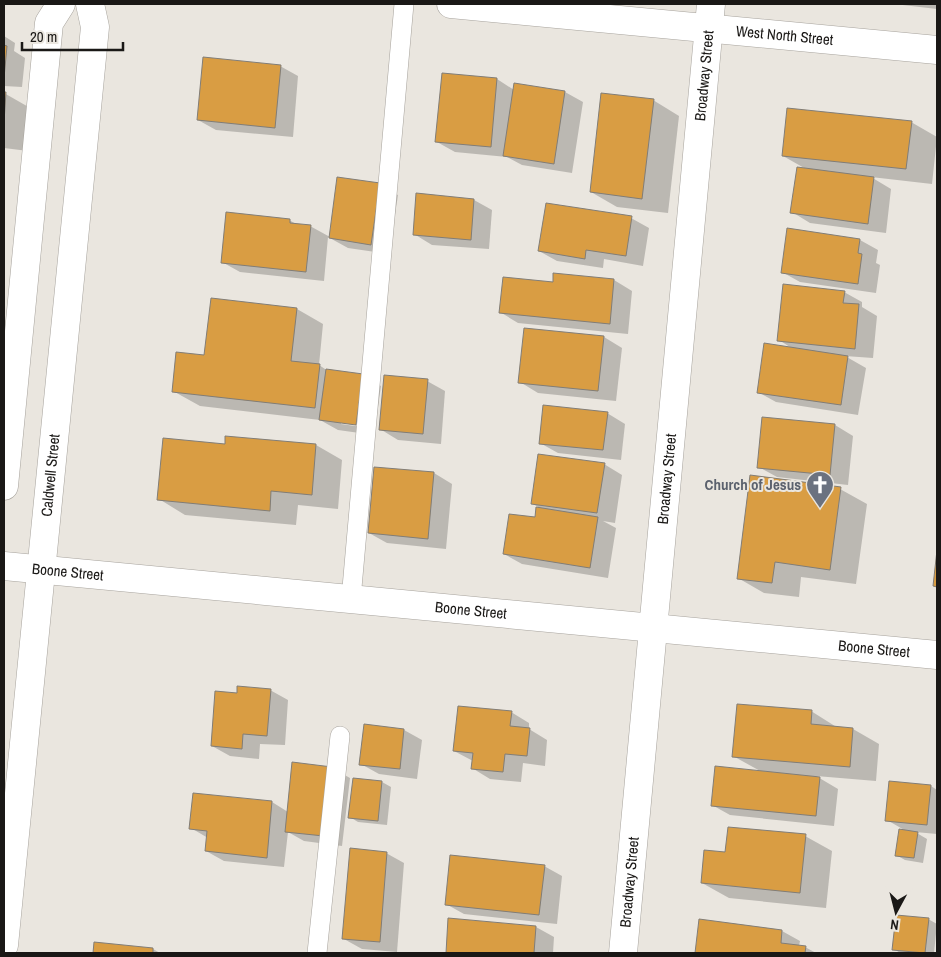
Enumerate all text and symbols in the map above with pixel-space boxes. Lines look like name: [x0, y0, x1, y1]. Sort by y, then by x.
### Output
scale bar: [22, 20, 124, 52]
street label: West North Street: [735, 20, 835, 50]
text: 20 m: [30, 26, 57, 47]
street label: Broadway Street: [689, 29, 719, 122]
street label: Caldwell Street: [36, 432, 65, 517]
street label: Broadway Street: [652, 432, 681, 525]
church icon: Church of Jesus: [805, 470, 835, 509]
place label: Church of Jesus: [705, 474, 801, 495]
street label: Boone Street: [31, 558, 105, 585]
street label: Boone Street: [434, 596, 508, 624]
street label: Boone Street: [837, 635, 911, 662]
street label: Broadway Street: [614, 835, 644, 929]
north arrow: [871, 887, 921, 937]
text: N: [889, 915, 900, 934]

